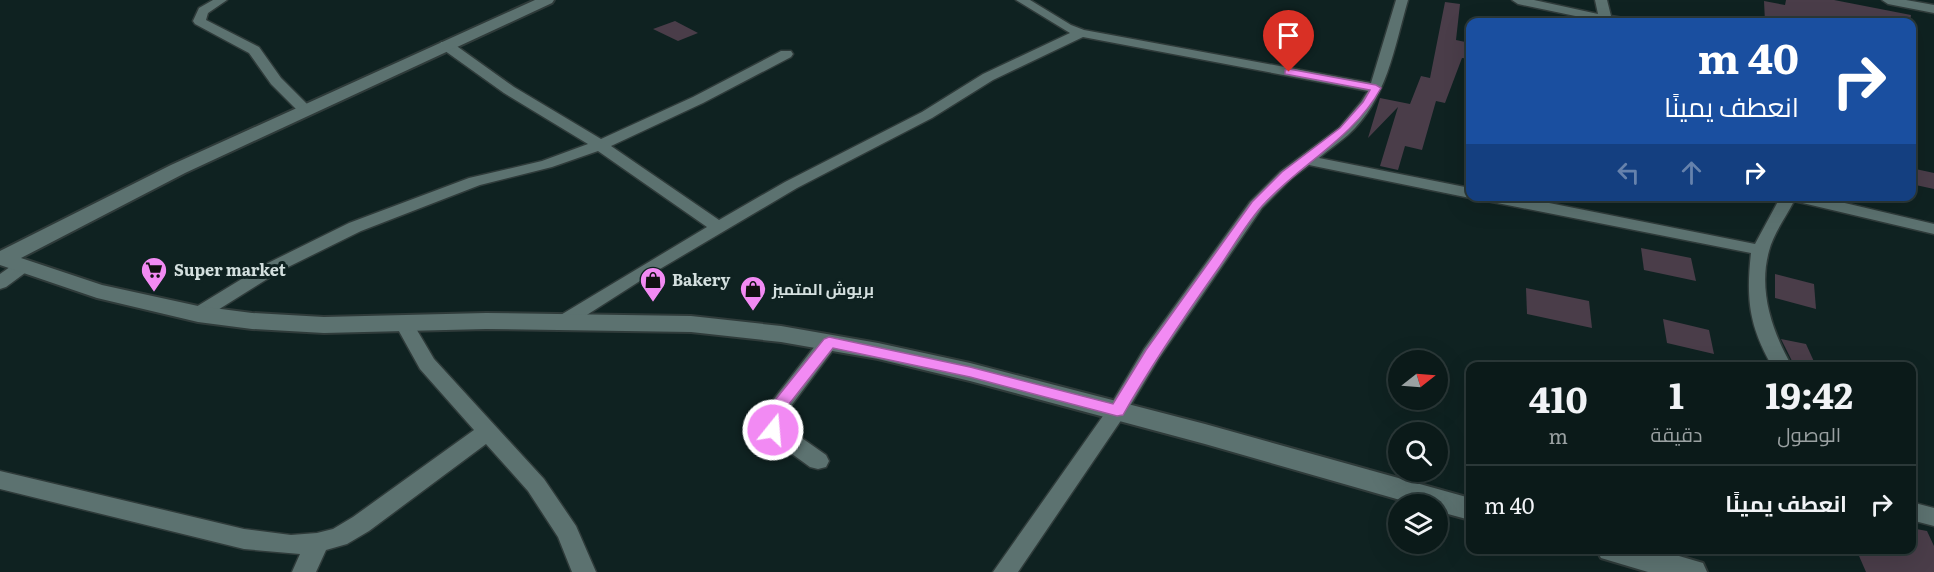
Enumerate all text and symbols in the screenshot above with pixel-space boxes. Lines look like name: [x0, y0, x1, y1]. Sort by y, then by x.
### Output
pin: [1263, 10, 1314, 72]
icon: arrive: [1272, 19, 1305, 52]
text: 40 m: [1698, 25, 1799, 87]
icon: right: [1820, 42, 1898, 120]
text: انعطف يمينًا: [1664, 85, 1799, 125]
icon: left: [1612, 156, 1645, 189]
icon: ahead: [1675, 156, 1708, 189]
icon: right: [1738, 156, 1771, 189]
supermarket icon: Super market: [139, 255, 169, 293]
place label: Super market: [174, 257, 286, 281]
shop icon: Bakery: [638, 265, 668, 303]
place label: Bakery: [672, 267, 730, 291]
shop icon: بريوش المتميز: [738, 274, 768, 312]
place label: بريوش المتميز: [771, 276, 874, 300]
north arrow: [1388, 350, 1448, 410]
map controls: [1388, 350, 1448, 554]
text: 1: [1669, 367, 1684, 420]
text: 19:42: [1765, 367, 1853, 420]
text: 410: [1529, 371, 1588, 424]
position arrow: [741, 398, 805, 462]
text: دقيقة: [1650, 418, 1702, 448]
text: الوصول: [1777, 418, 1841, 448]
text: m: [1549, 420, 1568, 450]
button: search: [1388, 422, 1448, 482]
text: انعطف يمينًا: [1725, 486, 1847, 519]
text: 40 m: [1484, 488, 1535, 521]
icon: right: [1865, 488, 1898, 521]
button: layers: [1388, 494, 1448, 554]

